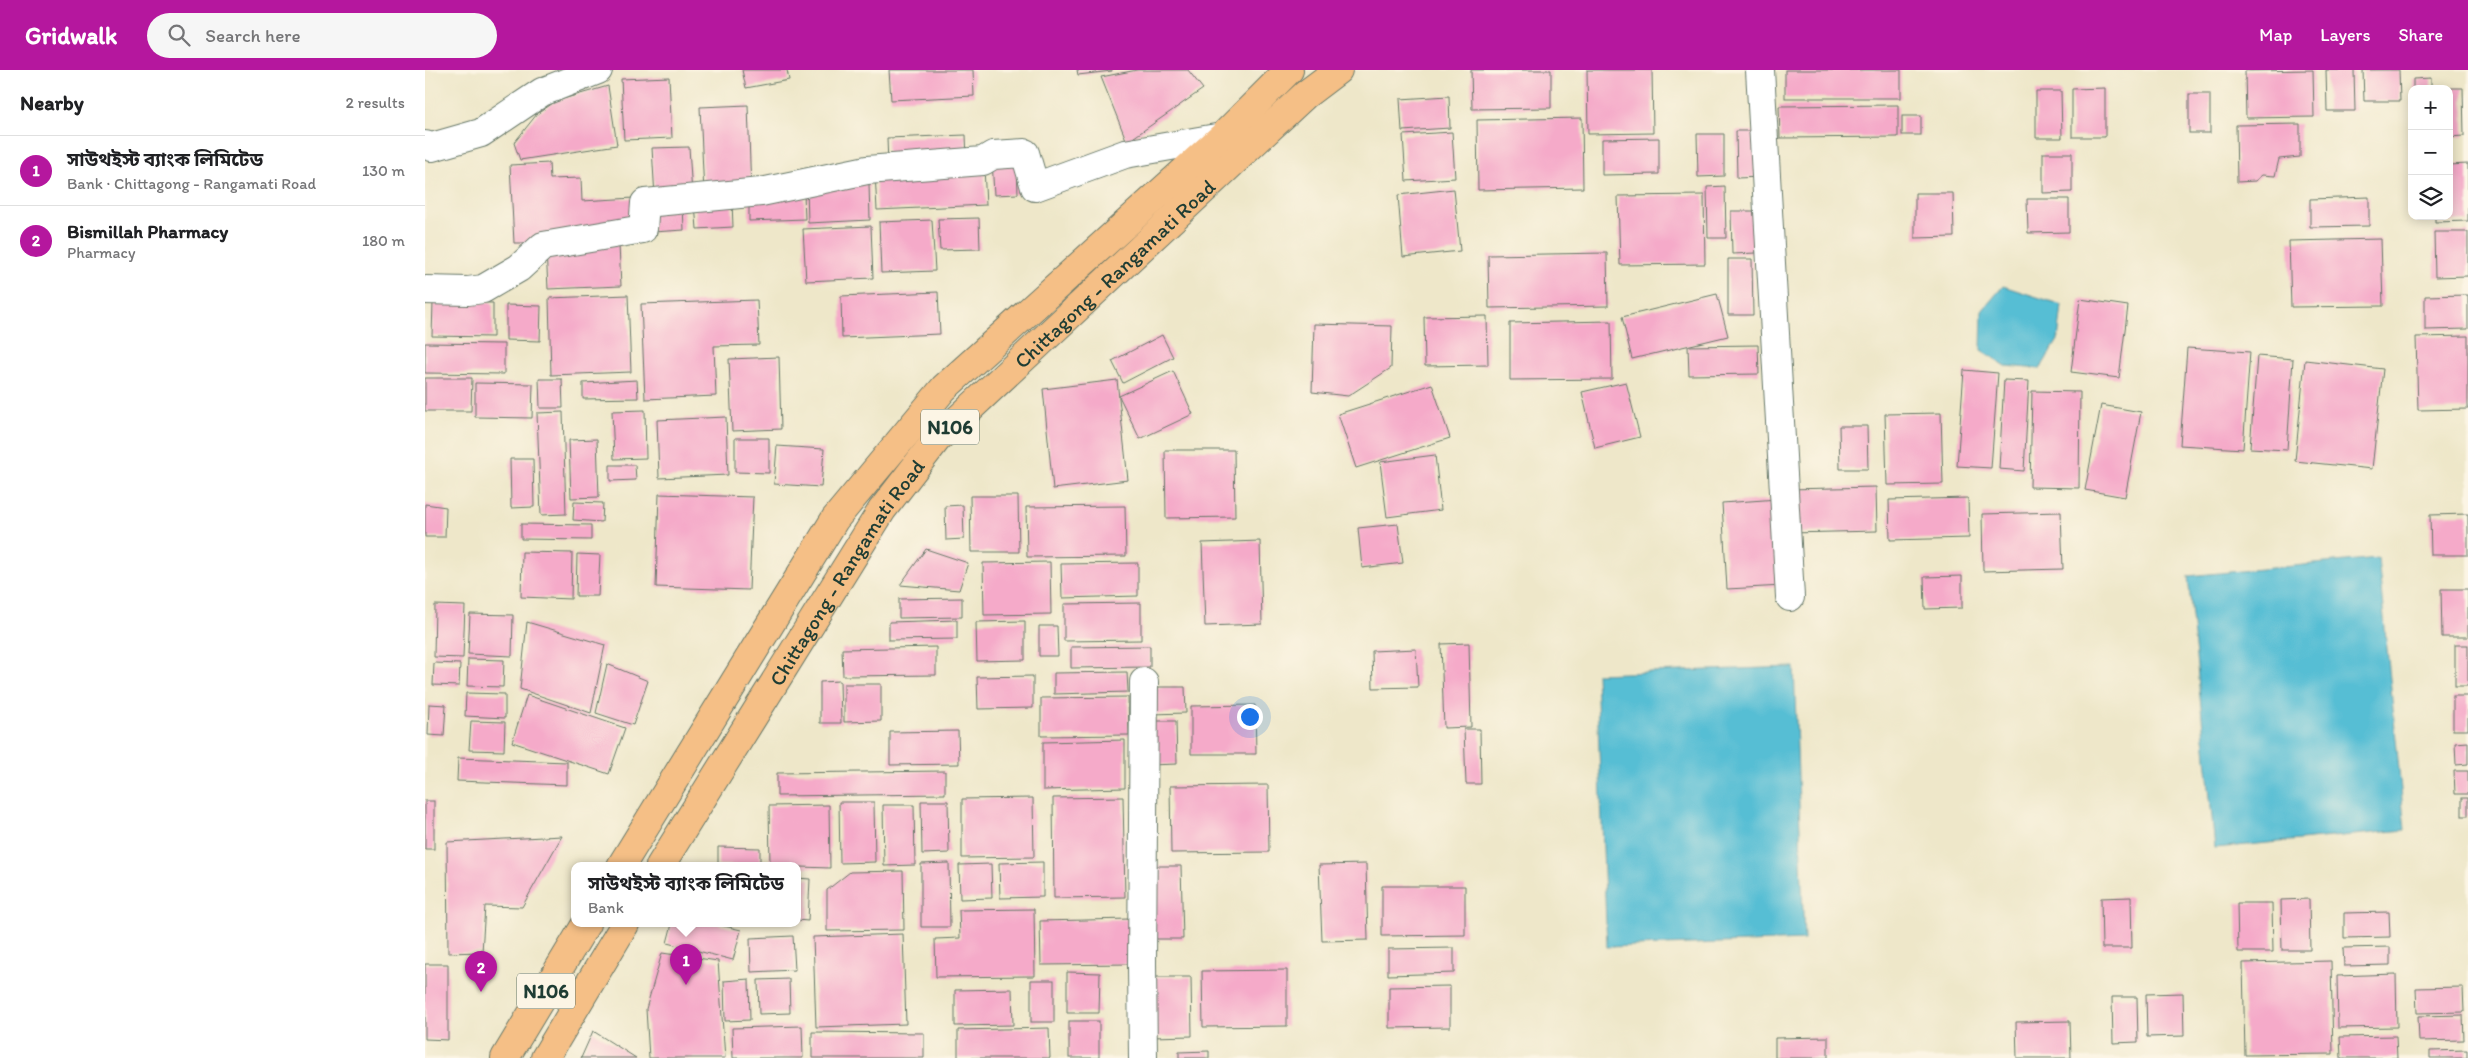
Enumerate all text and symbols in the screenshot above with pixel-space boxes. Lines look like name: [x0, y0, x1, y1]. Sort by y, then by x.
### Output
search box: [147, 13, 497, 58]
text: Gridwalk: [25, 21, 117, 50]
icon: search: [165, 21, 193, 49]
text: Search here: [205, 24, 301, 47]
text: Map: [2259, 24, 2292, 46]
text: Layers: [2320, 24, 2370, 46]
text: Share: [2398, 24, 2443, 46]
map controls: [2408, 85, 2453, 220]
button: +: [2408, 85, 2453, 130]
text: Nearby: [20, 90, 84, 115]
text: 2 results: [345, 93, 405, 112]
button: −: [2408, 130, 2453, 175]
text: সাউথইস্ট ব্যাংক লিমিটেড: [67, 148, 263, 171]
text: 1: [32, 161, 40, 180]
text: 130 m: [362, 161, 405, 180]
street label: Chittagong - Rangamati Road: [1009, 173, 1220, 373]
text: Bank · Chittagong - Rangamati Road: [67, 174, 316, 193]
button: layers: [2408, 175, 2453, 220]
text: Bismillah Pharmacy: [67, 220, 228, 243]
text: 2: [32, 231, 40, 250]
text: 180 m: [362, 231, 405, 250]
text: Pharmacy: [67, 243, 135, 262]
road number: N106: [921, 410, 979, 444]
street label: Chittagong - Rangamati Road: [763, 453, 930, 690]
your location: [1237, 704, 1263, 730]
popup: [571, 862, 801, 927]
text: সাউথইস্ট ব্যাংক লিমিটেড: [588, 872, 784, 895]
text: Bank: [588, 898, 624, 917]
pin: 1: [670, 944, 702, 985]
pin: 2: [465, 951, 497, 992]
road number: N106: [517, 974, 575, 1008]

